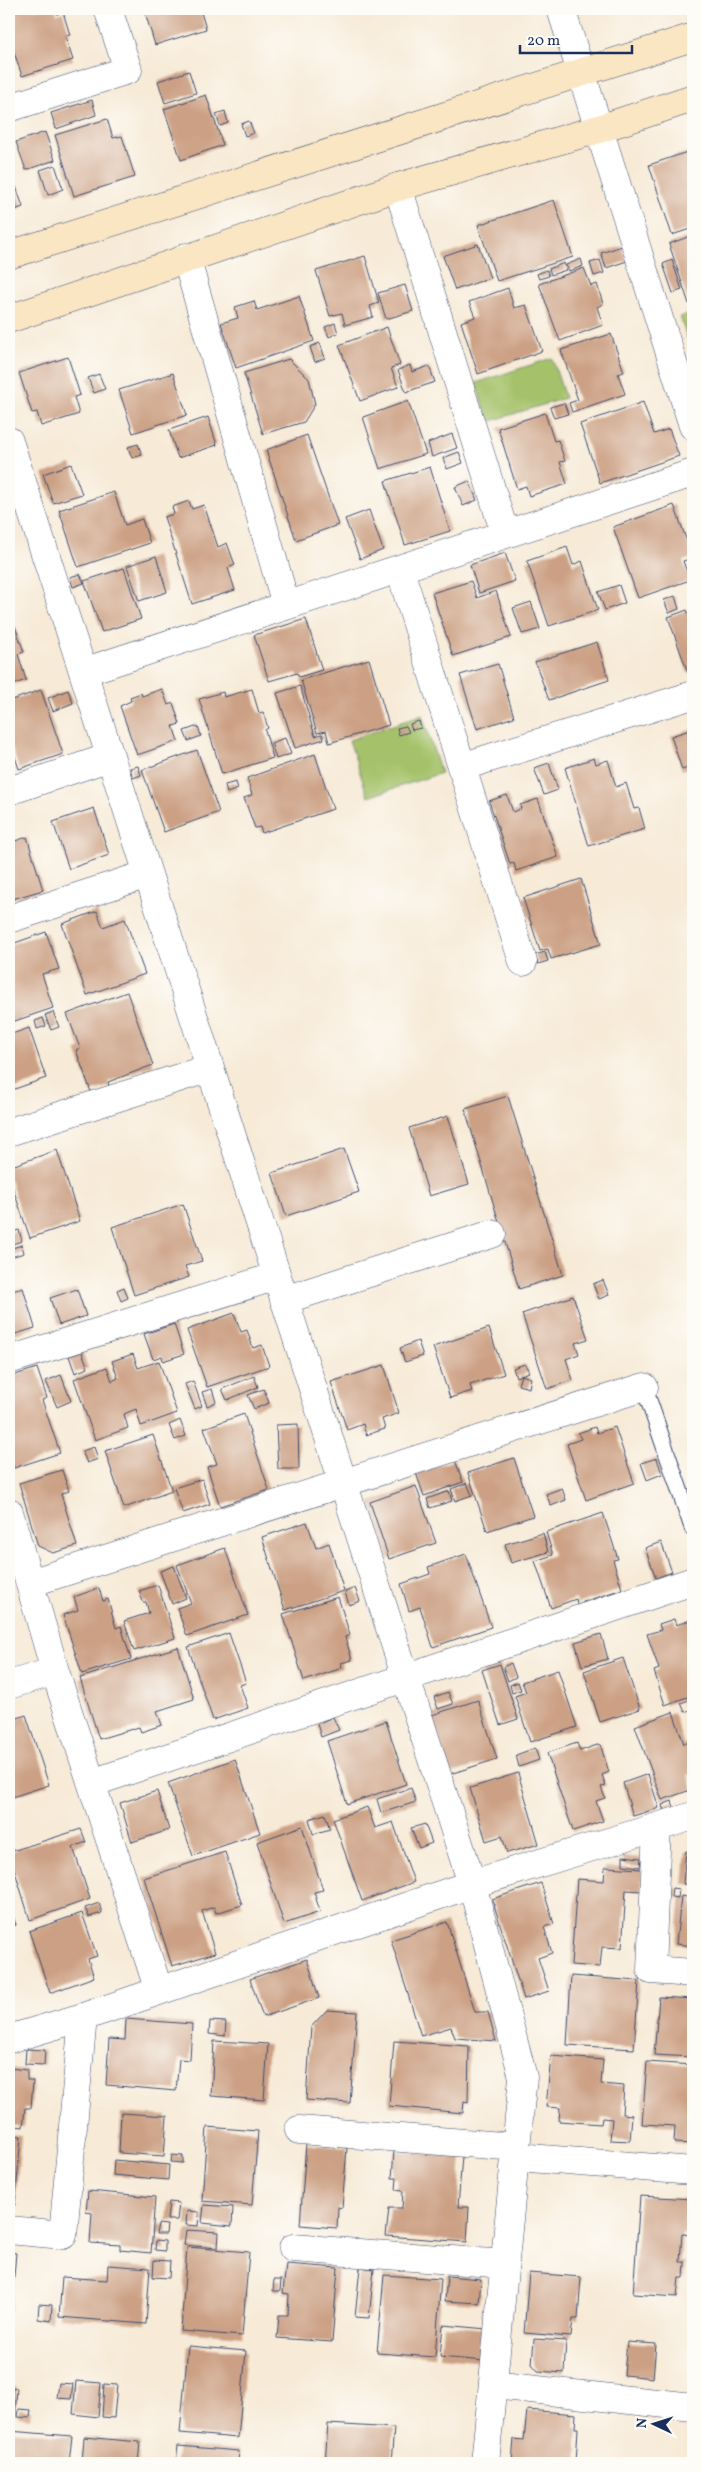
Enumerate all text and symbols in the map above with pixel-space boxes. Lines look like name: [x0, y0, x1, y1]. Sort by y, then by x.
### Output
scale bar: [520, 22, 632, 54]
text: 20 m: [527, 31, 560, 52]
north arrow: [630, 2400, 680, 2450]
text: N: [633, 2417, 652, 2429]

